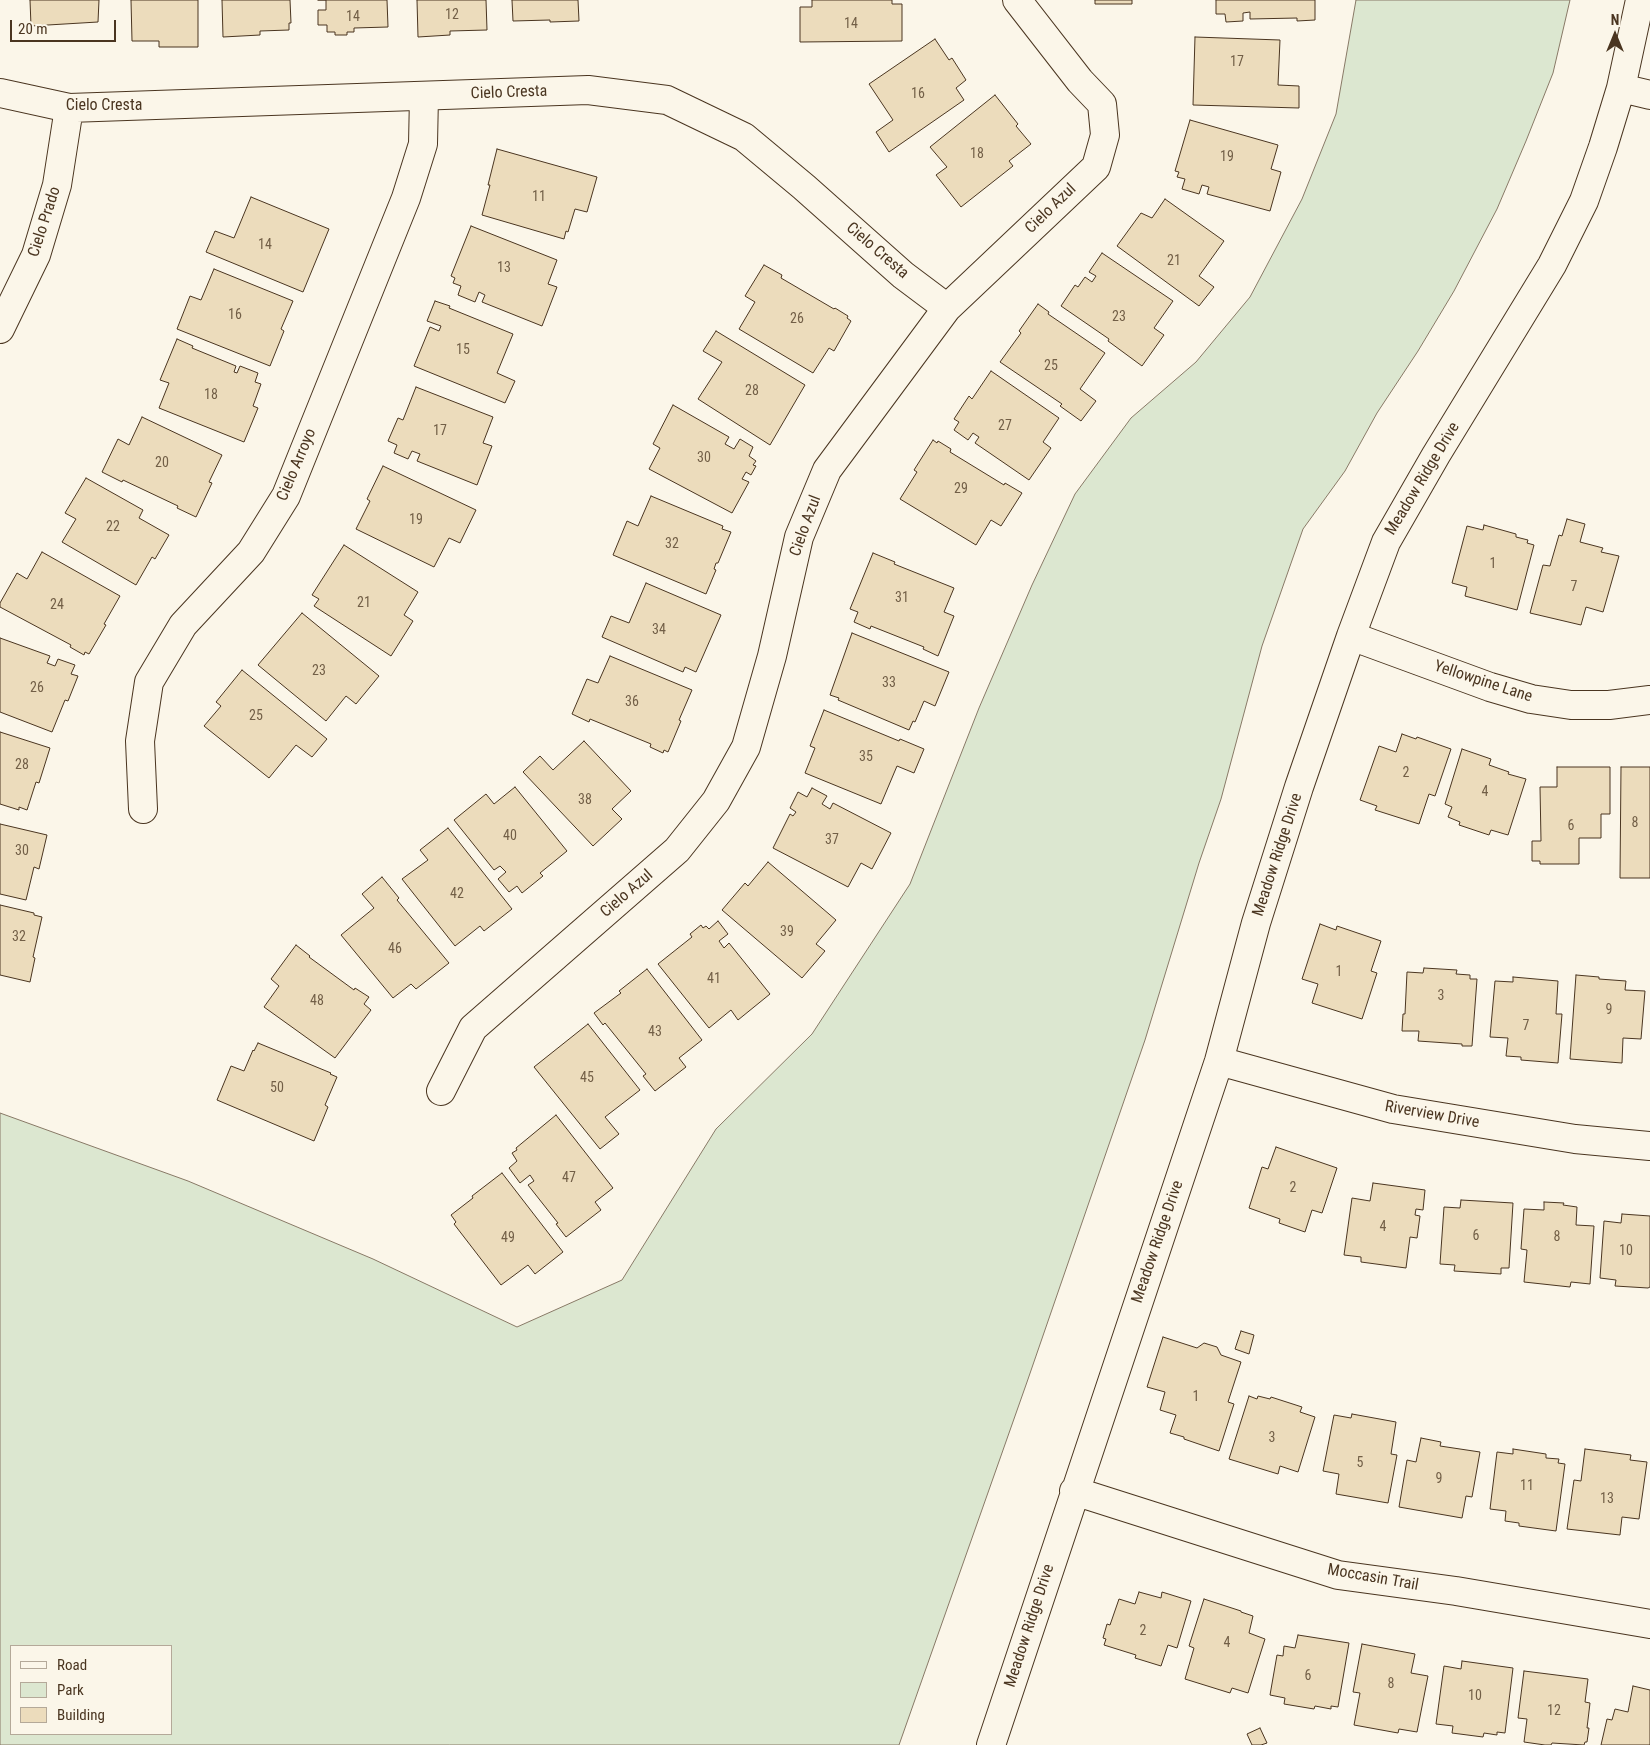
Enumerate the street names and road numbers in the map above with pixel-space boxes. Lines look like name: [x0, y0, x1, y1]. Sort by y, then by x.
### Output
street label: Cielo Cresta: [470, 82, 548, 104]
street label: Cielo Cresta: [66, 96, 142, 116]
street label: Cielo Azul: [1022, 180, 1080, 238]
street label: Cielo Prado: [25, 184, 65, 260]
street label: Cielo Cresta: [842, 219, 912, 283]
street label: Meadow Ridge Drive: [1382, 419, 1464, 539]
street label: Cielo Arroyo: [273, 426, 321, 504]
street label: Cielo Azul: [786, 493, 826, 559]
street label: Yellowpine Lane: [1431, 657, 1535, 707]
street label: Meadow Ridge Drive: [1249, 791, 1307, 919]
street label: Cielo Azul: [597, 866, 657, 922]
street label: Riverview Drive: [1383, 1097, 1481, 1133]
street label: Meadow Ridge Drive: [1128, 1178, 1188, 1306]
street label: Moccasin Trail: [1326, 1561, 1420, 1595]
street label: Meadow Ridge Drive: [1001, 1562, 1059, 1690]

